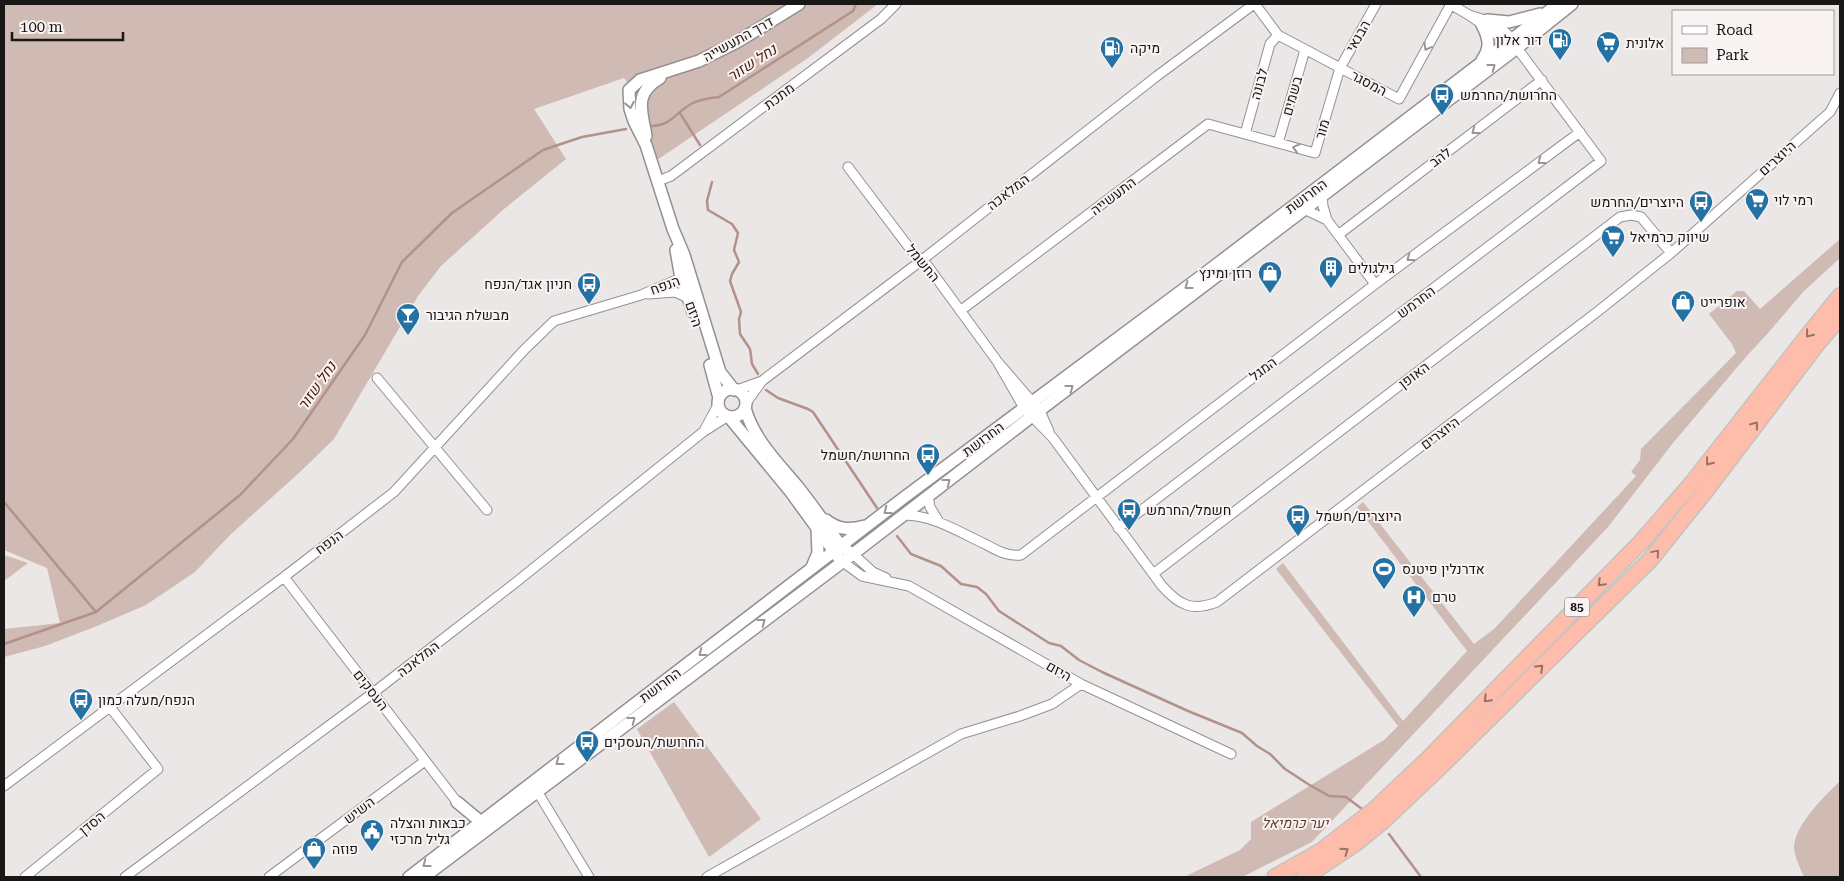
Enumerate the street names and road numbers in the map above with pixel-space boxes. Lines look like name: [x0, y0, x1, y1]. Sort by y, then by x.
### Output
street label: דרך התעשייה: [700, 13, 776, 65]
street label: הבנאי: [1343, 17, 1373, 55]
street label: לבונה: [1247, 66, 1271, 102]
street label: המסגר: [1348, 67, 1390, 99]
street label: בשמים: [1279, 74, 1305, 118]
street label: מתכת: [761, 79, 797, 113]
street label: מור: [1311, 117, 1333, 141]
street label: היוצרים: [1755, 137, 1799, 179]
street label: להב: [1426, 144, 1454, 170]
street label: המלאכה: [984, 171, 1032, 213]
street label: התעשייה: [1087, 174, 1139, 218]
street label: החרושת: [1282, 175, 1330, 217]
street label: החשמל: [903, 241, 943, 285]
street label: הנפח: [648, 272, 682, 298]
street label: החרמש: [1394, 282, 1438, 322]
street label: היזם: [682, 299, 706, 329]
street label: המגל: [1246, 354, 1280, 384]
street label: האופן: [1396, 358, 1432, 392]
street label: היוצרים: [1418, 413, 1462, 453]
street label: החרושת: [959, 418, 1007, 460]
street label: הנפח: [312, 526, 346, 558]
road number: 85: [1564, 598, 1590, 616]
street label: המלאכה: [394, 638, 442, 680]
street label: היזם: [1044, 657, 1074, 685]
street label: החרושת: [636, 664, 684, 706]
street label: העסקים: [350, 667, 392, 713]
street label: השיש: [340, 793, 378, 827]
street label: הסדן: [76, 808, 108, 838]

